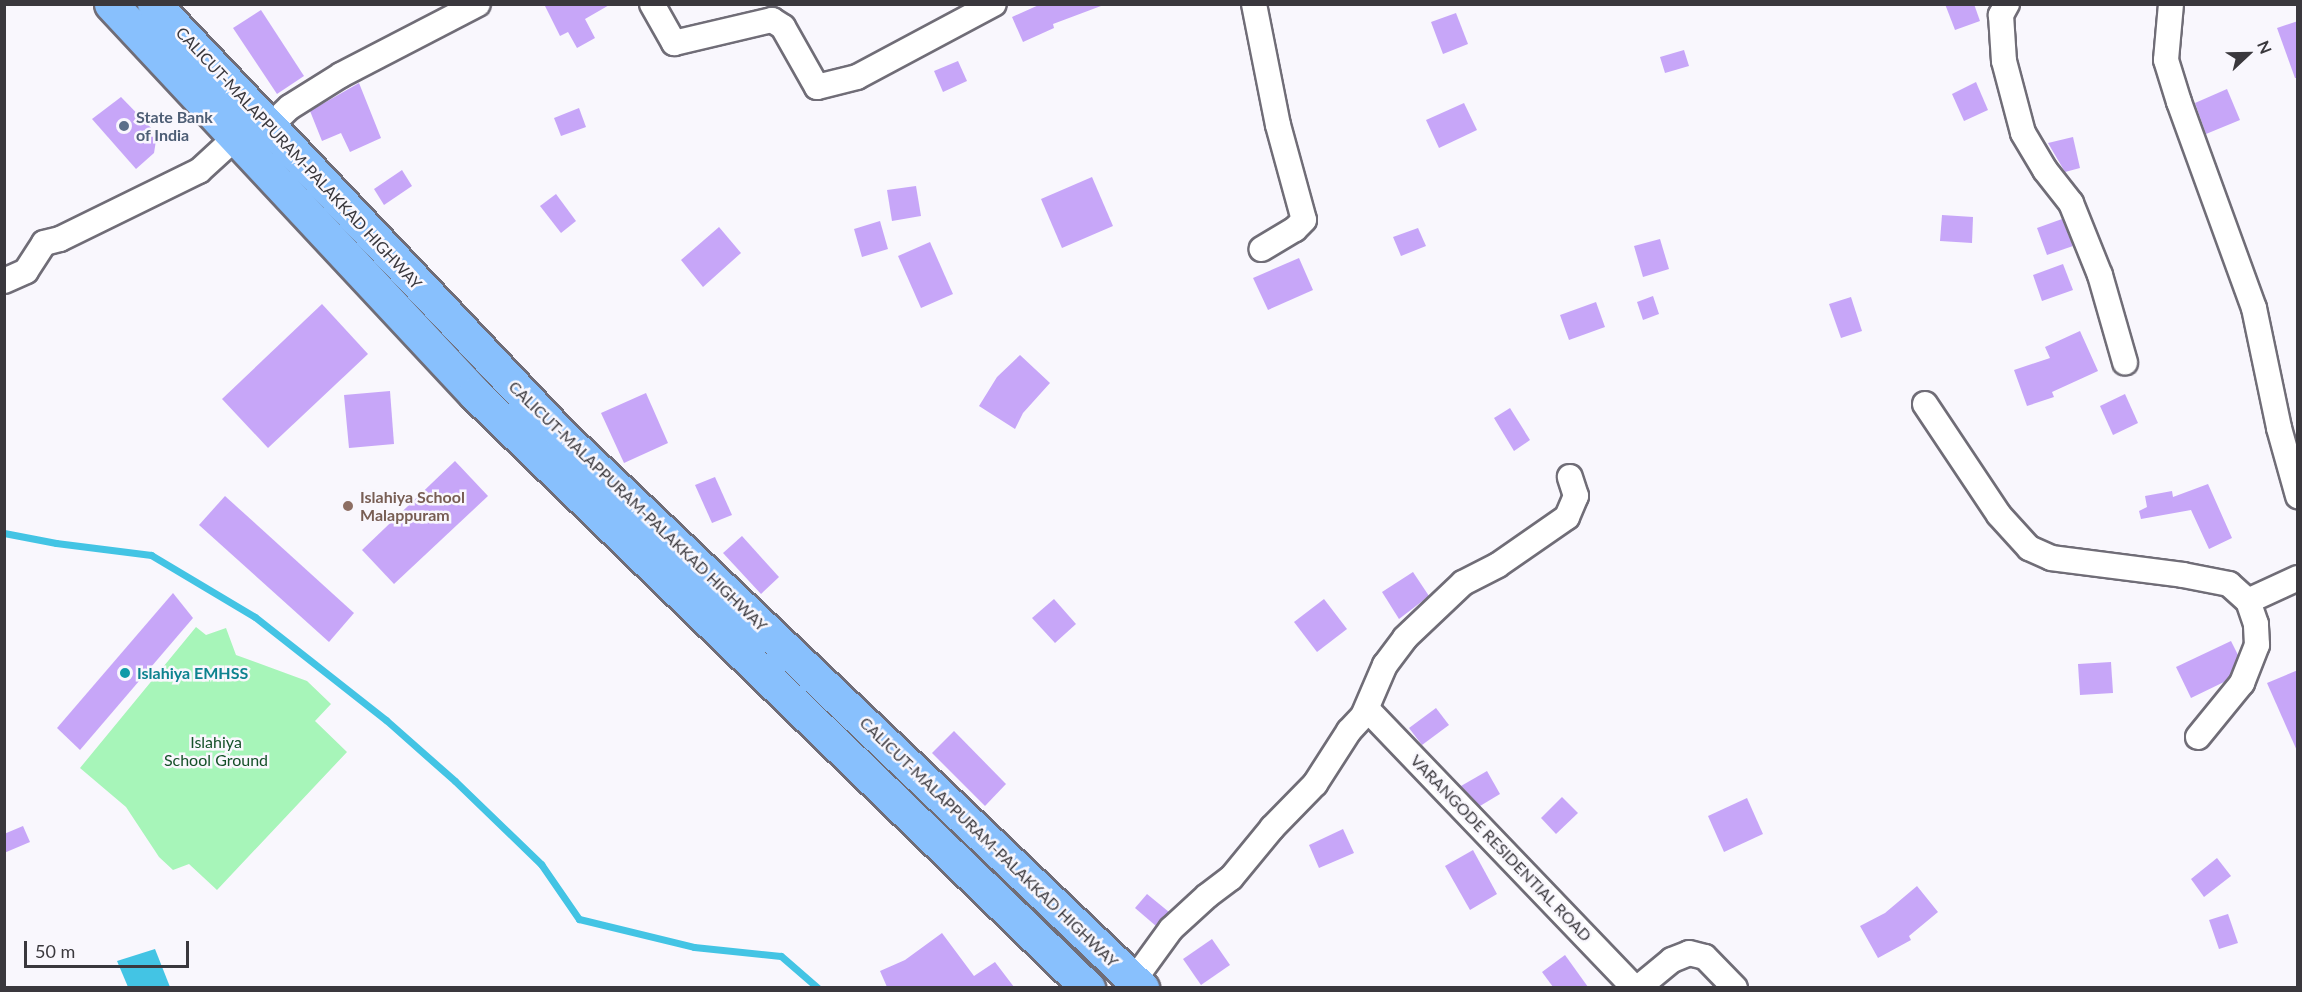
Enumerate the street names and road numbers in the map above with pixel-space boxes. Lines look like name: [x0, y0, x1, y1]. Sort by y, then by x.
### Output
street label: CALICUT-MALAPPURAM-PALAKKAD HIGHWAY: [172, 23, 426, 293]
street label: CALICUT-MALAPPURAM-PALAKKAD HIGHWAY: [505, 377, 771, 635]
street label: CALICUT-MALAPPURAM-PALAKKAD HIGHWAY: [856, 713, 1122, 971]
street label: VARANGODE RESIDENTIAL ROAD: [1406, 751, 1596, 945]

